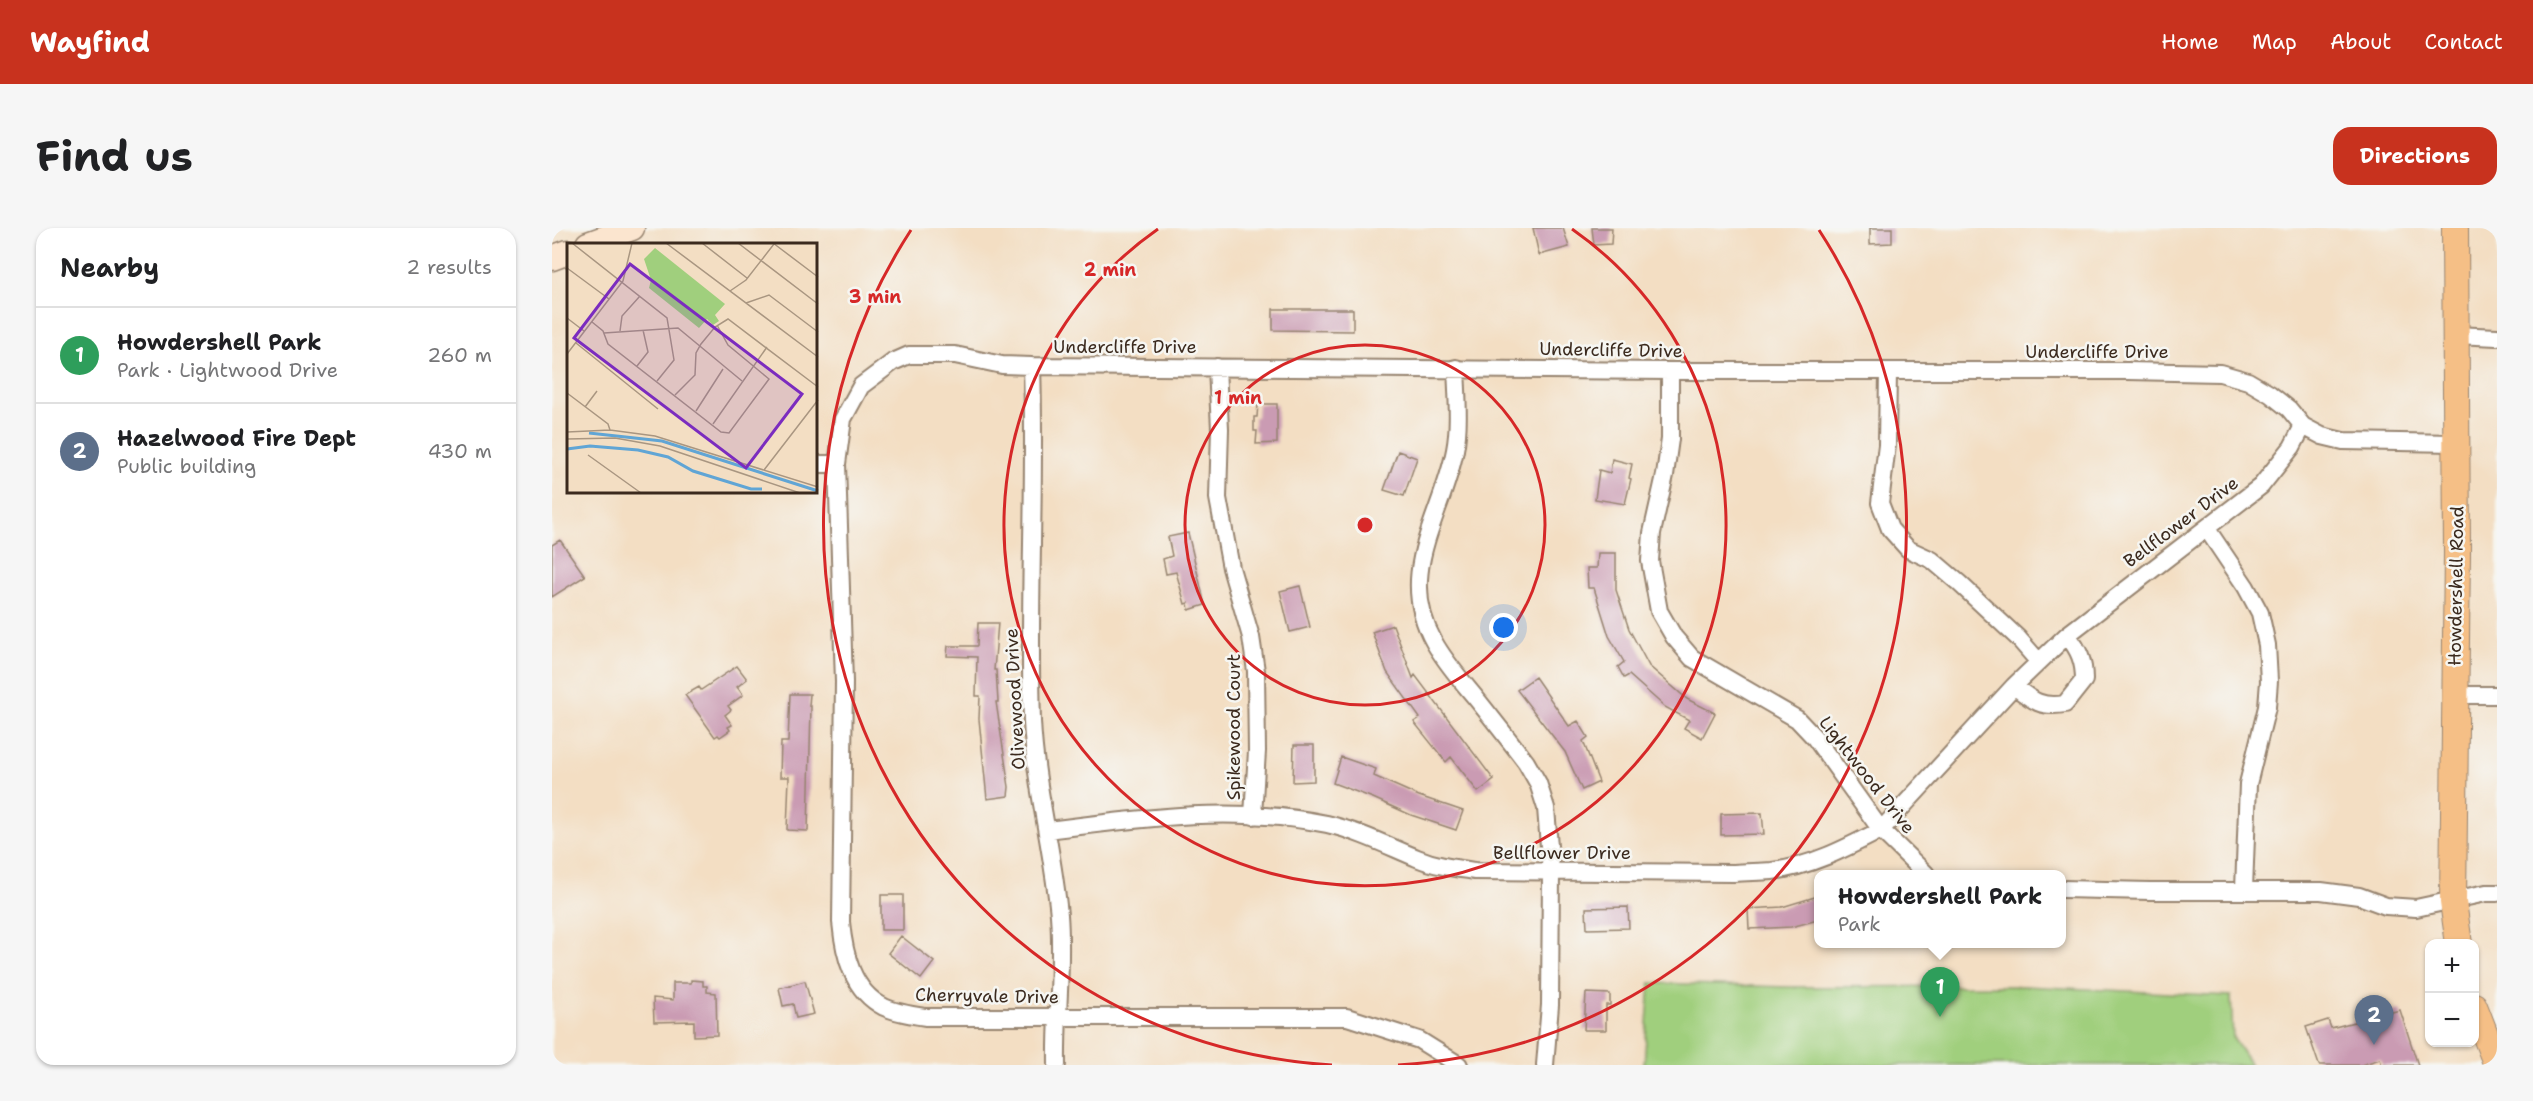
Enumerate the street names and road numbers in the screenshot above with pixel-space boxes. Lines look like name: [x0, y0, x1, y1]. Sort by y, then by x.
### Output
street label: Undercliffe Drive: [1053, 335, 1197, 359]
street label: Undercliffe Drive: [1539, 337, 1683, 363]
street label: Undercliffe Drive: [2025, 340, 2169, 364]
street label: Bellflower Drive: [2119, 471, 2243, 573]
street label: Howdershell Road: [2443, 506, 2469, 666]
street label: Olivewood Drive: [999, 628, 1031, 770]
street label: Spikewood Court: [1222, 654, 1246, 800]
street label: Lightwood Drive: [1814, 711, 1920, 839]
street label: Bellflower Drive: [1493, 841, 1631, 865]
street label: Cherryvale Drive: [915, 983, 1059, 1009]

